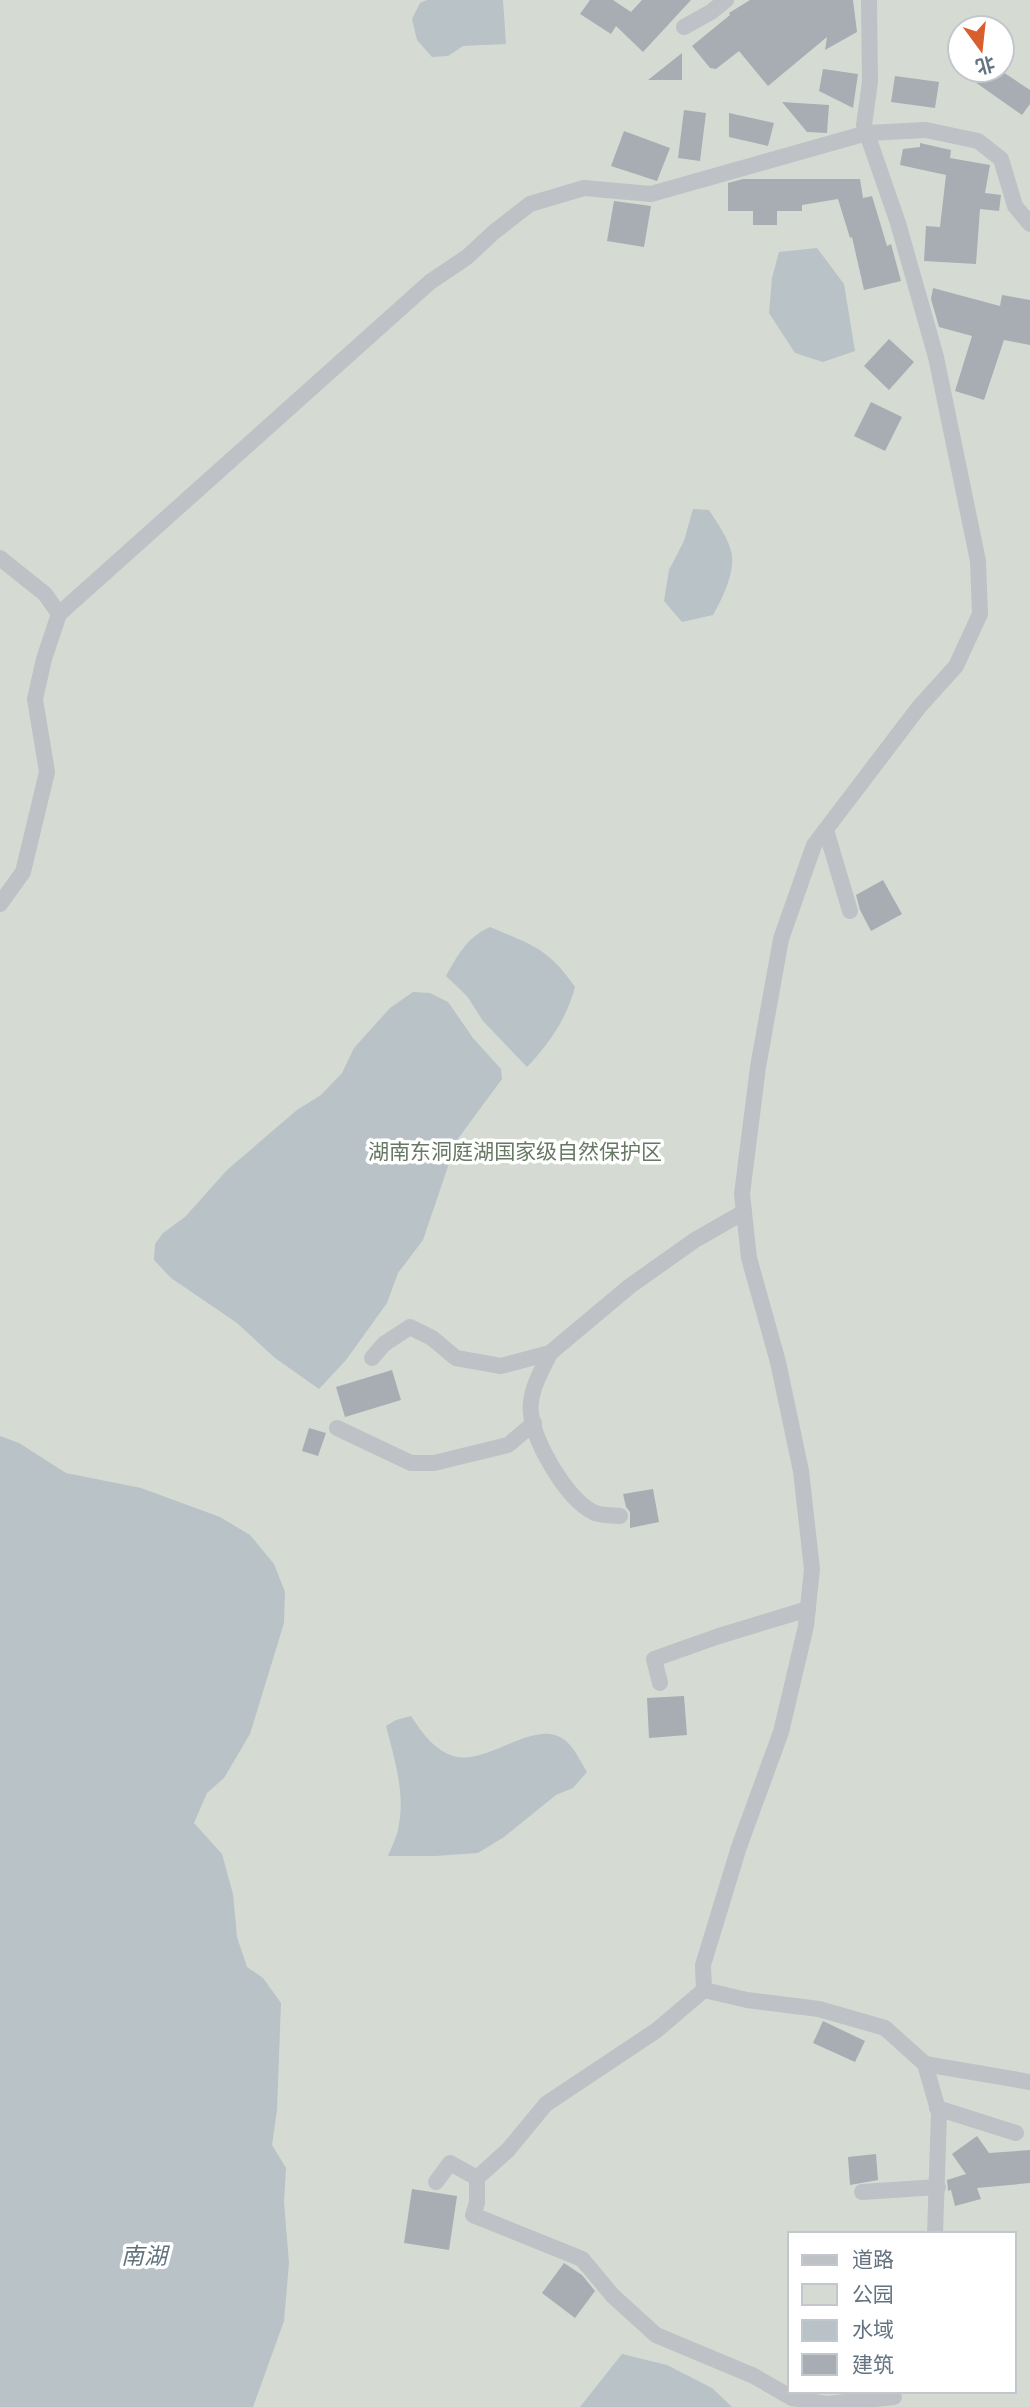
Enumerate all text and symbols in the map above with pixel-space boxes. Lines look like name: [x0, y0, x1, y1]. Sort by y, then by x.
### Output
north arrow: [946, 14, 1016, 84]
text: 北: [973, 52, 997, 79]
park label: 湖南东洞庭湖国家级自然保护区: [368, 1140, 662, 1164]
legend: [788, 2232, 1016, 2393]
water label: 南湖: [121, 2243, 170, 2269]
text: 道路: [852, 2248, 894, 2272]
text: 公园: [852, 2283, 894, 2307]
text: 水域: [852, 2318, 894, 2342]
text: 建筑: [852, 2353, 894, 2377]

